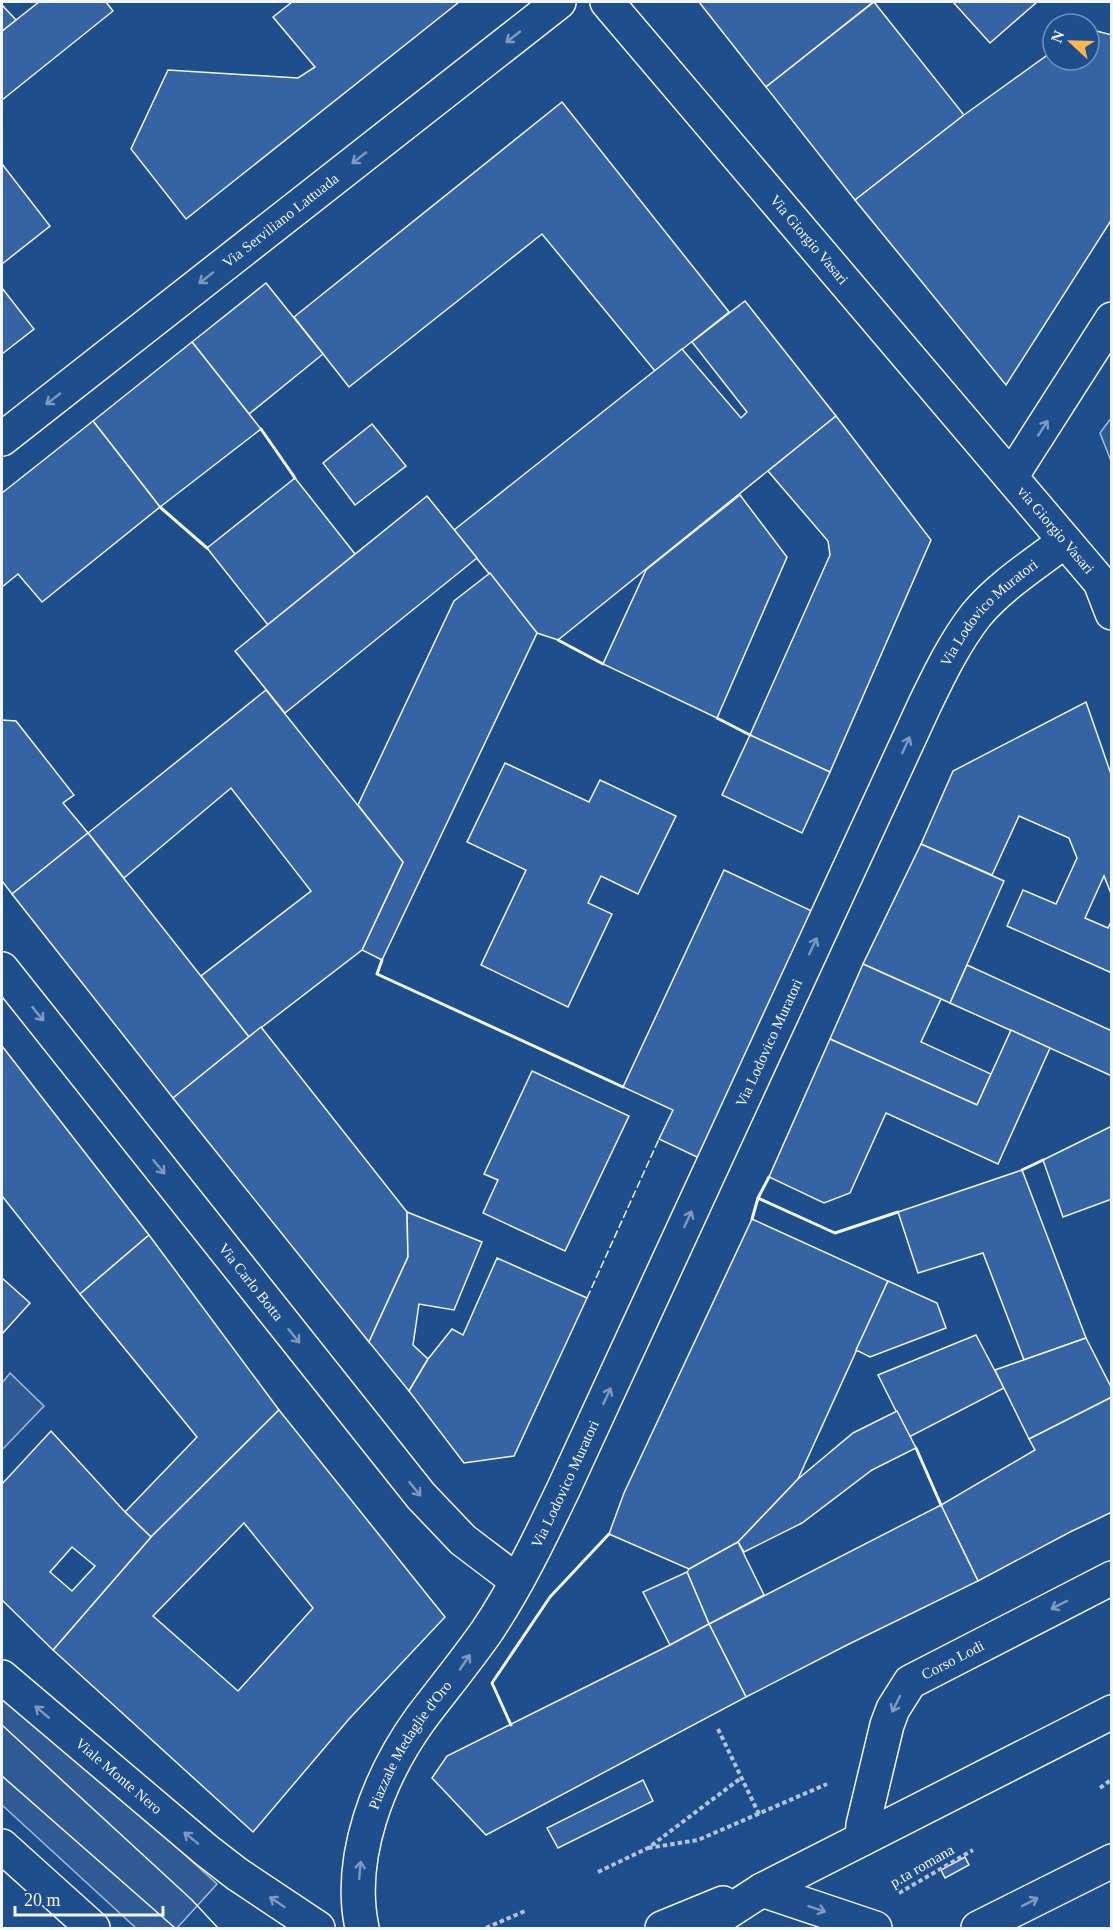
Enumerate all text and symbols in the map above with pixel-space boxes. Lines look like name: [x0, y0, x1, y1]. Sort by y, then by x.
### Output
north arrow: [1041, 12, 1101, 72]
text: N: [1048, 28, 1068, 45]
one-way arrow: [505, 31, 521, 44]
one-way arrow: [352, 151, 368, 164]
street label: Via Serviliano Lattuada: [220, 170, 342, 271]
street label: Via Giorgio Vasari: [767, 192, 851, 288]
one-way arrow: [198, 272, 214, 285]
one-way arrow: [45, 392, 61, 405]
one-way arrow: [1037, 420, 1049, 437]
street label: via Giorgio Vasari: [1014, 483, 1097, 577]
street label: Via Lodovico Muratori: [937, 556, 1041, 669]
one-way arrow: [900, 736, 912, 754]
one-way arrow: [808, 937, 819, 956]
street label: Via Lodovico Muratori: [733, 976, 805, 1109]
one-way arrow: [31, 1006, 44, 1022]
one-way arrow: [153, 1159, 166, 1175]
one-way arrow: [683, 1210, 694, 1228]
street label: Via Carlo Botta: [215, 1240, 287, 1324]
one-way arrow: [287, 1328, 300, 1344]
one-way arrow: [602, 1387, 613, 1405]
street label: Via Lodovico Muratori: [528, 1418, 602, 1550]
one-way arrow: [409, 1480, 422, 1496]
one-way arrow: [1051, 1599, 1069, 1611]
street label: Corso Lodi: [919, 1637, 987, 1683]
one-way arrow: [459, 1655, 471, 1671]
street label: Piazzale Medaglie d'Oro: [366, 1678, 455, 1812]
one-way arrow: [889, 1695, 901, 1713]
one-way arrow: [34, 1705, 50, 1718]
street label: Viale Monte Nero: [72, 1735, 165, 1817]
one-way arrow: [183, 1831, 199, 1844]
street label: p.ta romana: [887, 1841, 957, 1891]
one-way arrow: [355, 1861, 366, 1881]
scale bar: [15, 1879, 164, 1917]
text: 20 m: [24, 1890, 61, 1910]
one-way arrow: [269, 1895, 286, 1908]
one-way arrow: [1021, 1896, 1038, 1908]
one-way arrow: [807, 1904, 826, 1915]

